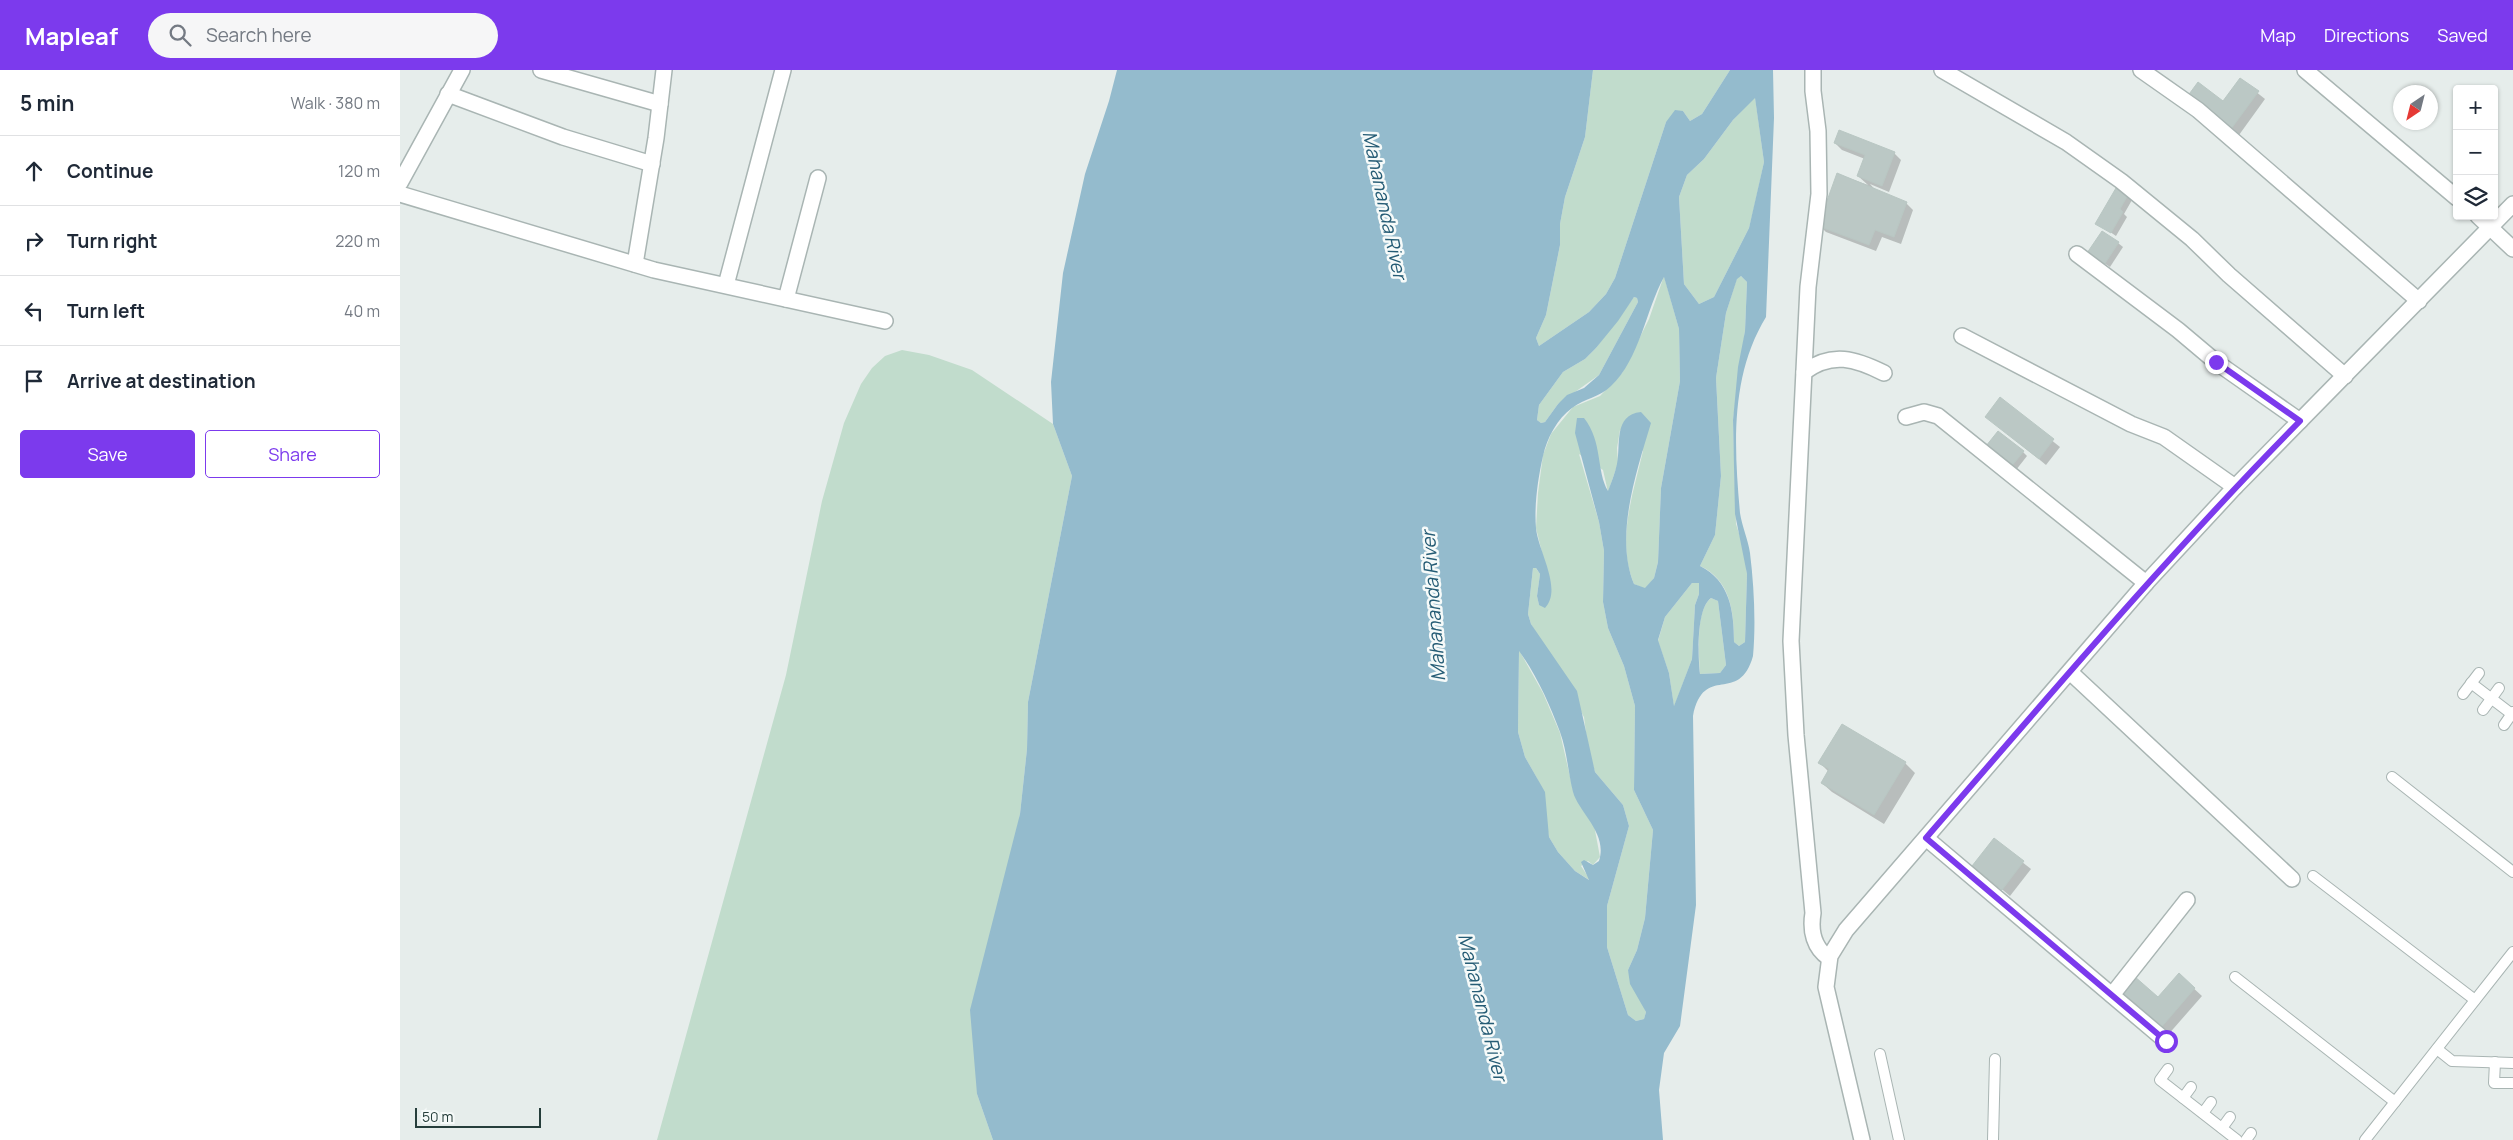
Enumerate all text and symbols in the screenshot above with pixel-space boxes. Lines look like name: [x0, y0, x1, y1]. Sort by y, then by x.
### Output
search box: [148, 13, 498, 58]
text: Mapleaf: [25, 19, 118, 52]
icon: search: [166, 21, 194, 49]
text: Search here: [206, 22, 312, 48]
text: Map: [2260, 23, 2296, 47]
text: Directions: [2324, 23, 2409, 47]
text: Saved: [2437, 23, 2488, 47]
north arrow: [2393, 85, 2438, 130]
map controls: [2453, 85, 2498, 220]
button: +: [2453, 85, 2498, 130]
text: 5 min: [20, 89, 74, 117]
text: Walk · 380 m: [291, 92, 380, 114]
water label: Mahananda River: [1357, 129, 1414, 283]
button: −: [2453, 130, 2498, 175]
icon: ahead: [20, 157, 48, 185]
text: Continue: [67, 158, 153, 184]
text: 120 m: [338, 160, 380, 182]
button: layers: [2453, 175, 2498, 220]
icon: right: [20, 227, 48, 255]
text: Turn right: [67, 228, 157, 254]
text: 220 m: [335, 230, 380, 252]
icon: left: [20, 297, 48, 325]
text: Turn left: [67, 298, 145, 324]
text: 40 m: [344, 300, 380, 322]
route end: [2205, 351, 2228, 374]
icon: arrive: [20, 367, 48, 395]
text: Arrive at destination: [67, 368, 256, 394]
button: Save: [20, 430, 195, 478]
button: Share: [205, 430, 380, 478]
water label: Mahananda River: [1415, 528, 1451, 682]
water label: Mahananda River: [1452, 931, 1514, 1085]
route start: [2155, 1030, 2178, 1053]
scale bar: [415, 1105, 541, 1128]
text: 50 m: [422, 1107, 453, 1126]

